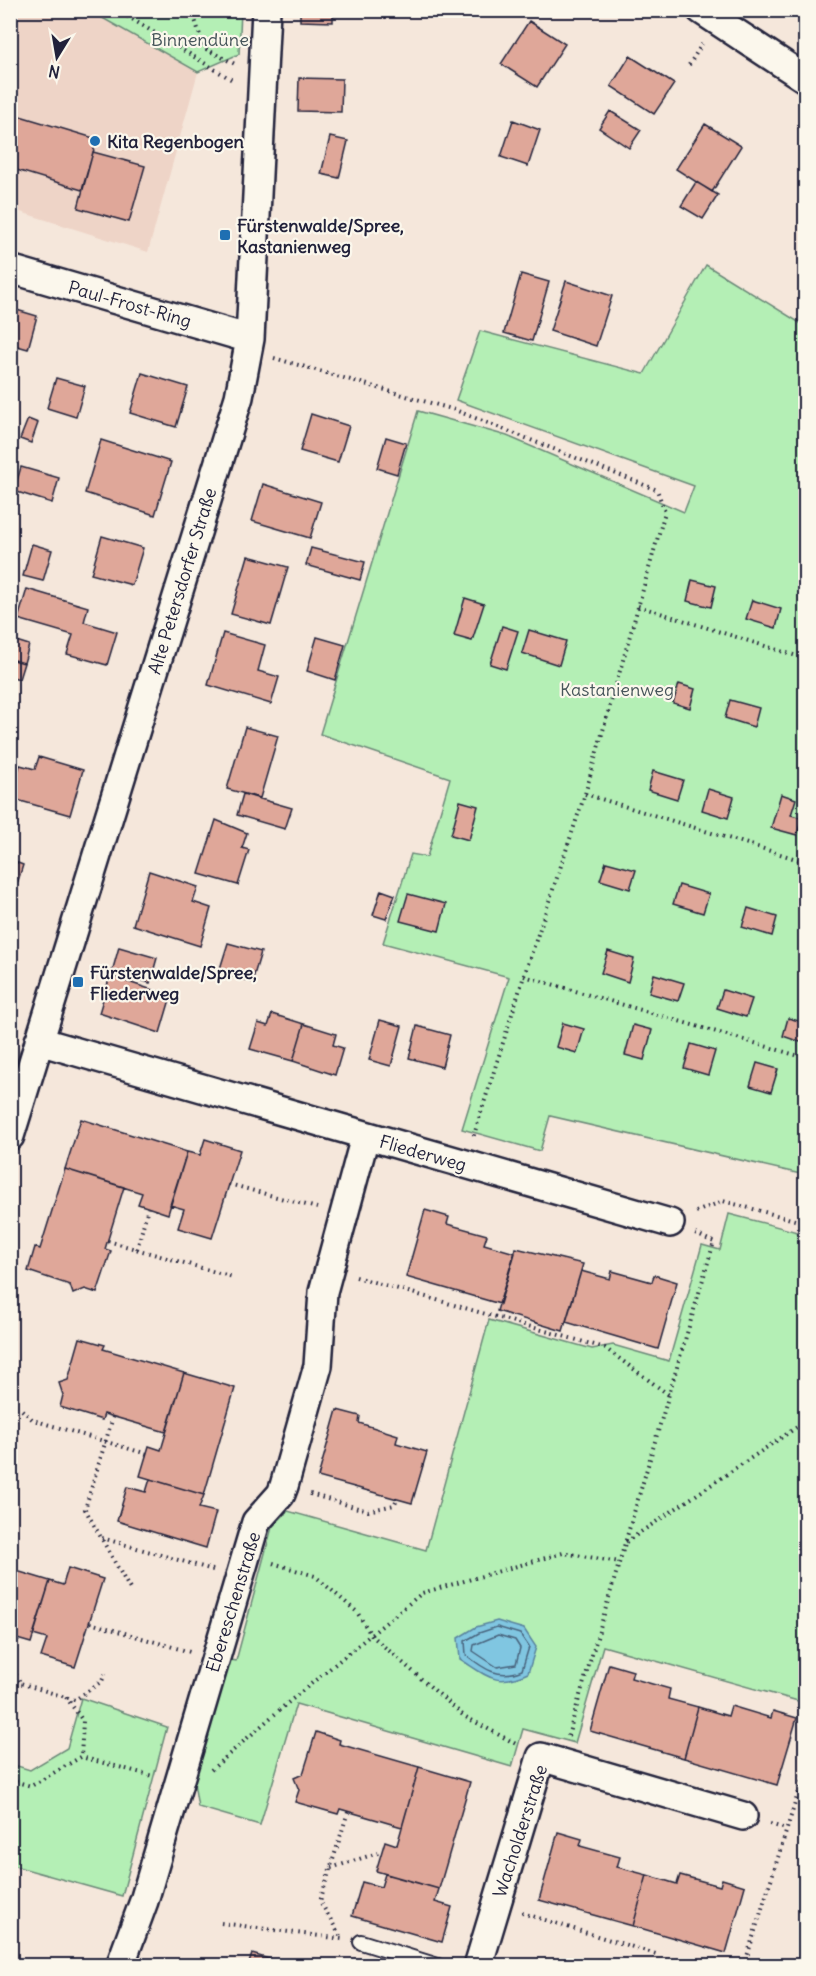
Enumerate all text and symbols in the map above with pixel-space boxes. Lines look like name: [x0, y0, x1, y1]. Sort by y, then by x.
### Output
north arrow: [27, 27, 87, 87]
park label: Binnendüne: [151, 28, 249, 51]
text: N: [47, 61, 61, 83]
place label: Kita Regenbogen: [107, 130, 245, 153]
marker: Kita Regenbogen: [88, 134, 102, 148]
place label: Fürstenwalde/Spree, Kastanienweg: [237, 214, 404, 258]
marker: Fürstenwalde/Spree, Kastanienweg: [218, 228, 232, 242]
street label: Paul-Frost-Ring: [66, 275, 194, 333]
street label: Alte Petersdorfer Straße: [143, 485, 221, 677]
park label: Kastanienweg: [560, 678, 674, 701]
place label: Fürstenwalde/Spree, Fliederweg: [90, 961, 257, 1005]
marker: Fürstenwalde/Spree, Fliederweg: [71, 975, 85, 989]
street label: Fliederweg: [377, 1130, 469, 1176]
street label: Ebereschenstraße: [201, 1529, 265, 1675]
street label: Wacholderstraße: [488, 1762, 552, 1900]

